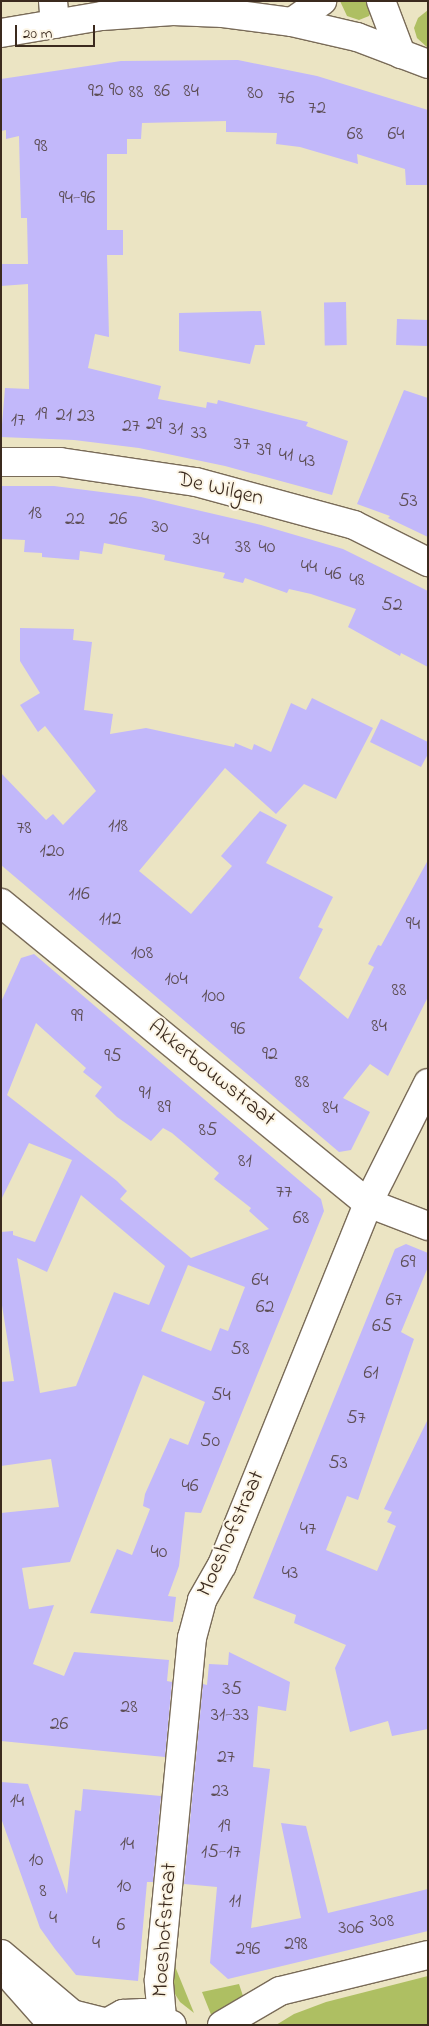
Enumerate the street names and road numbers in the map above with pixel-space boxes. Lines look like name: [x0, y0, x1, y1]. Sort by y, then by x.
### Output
street label: De Wilgen: [174, 467, 266, 513]
street label: Akkerbouwstraat: [142, 1015, 280, 1133]
street label: Moeshofstraat: [193, 1467, 271, 1601]
street label: Moeshofstraat: [148, 1862, 184, 1998]

